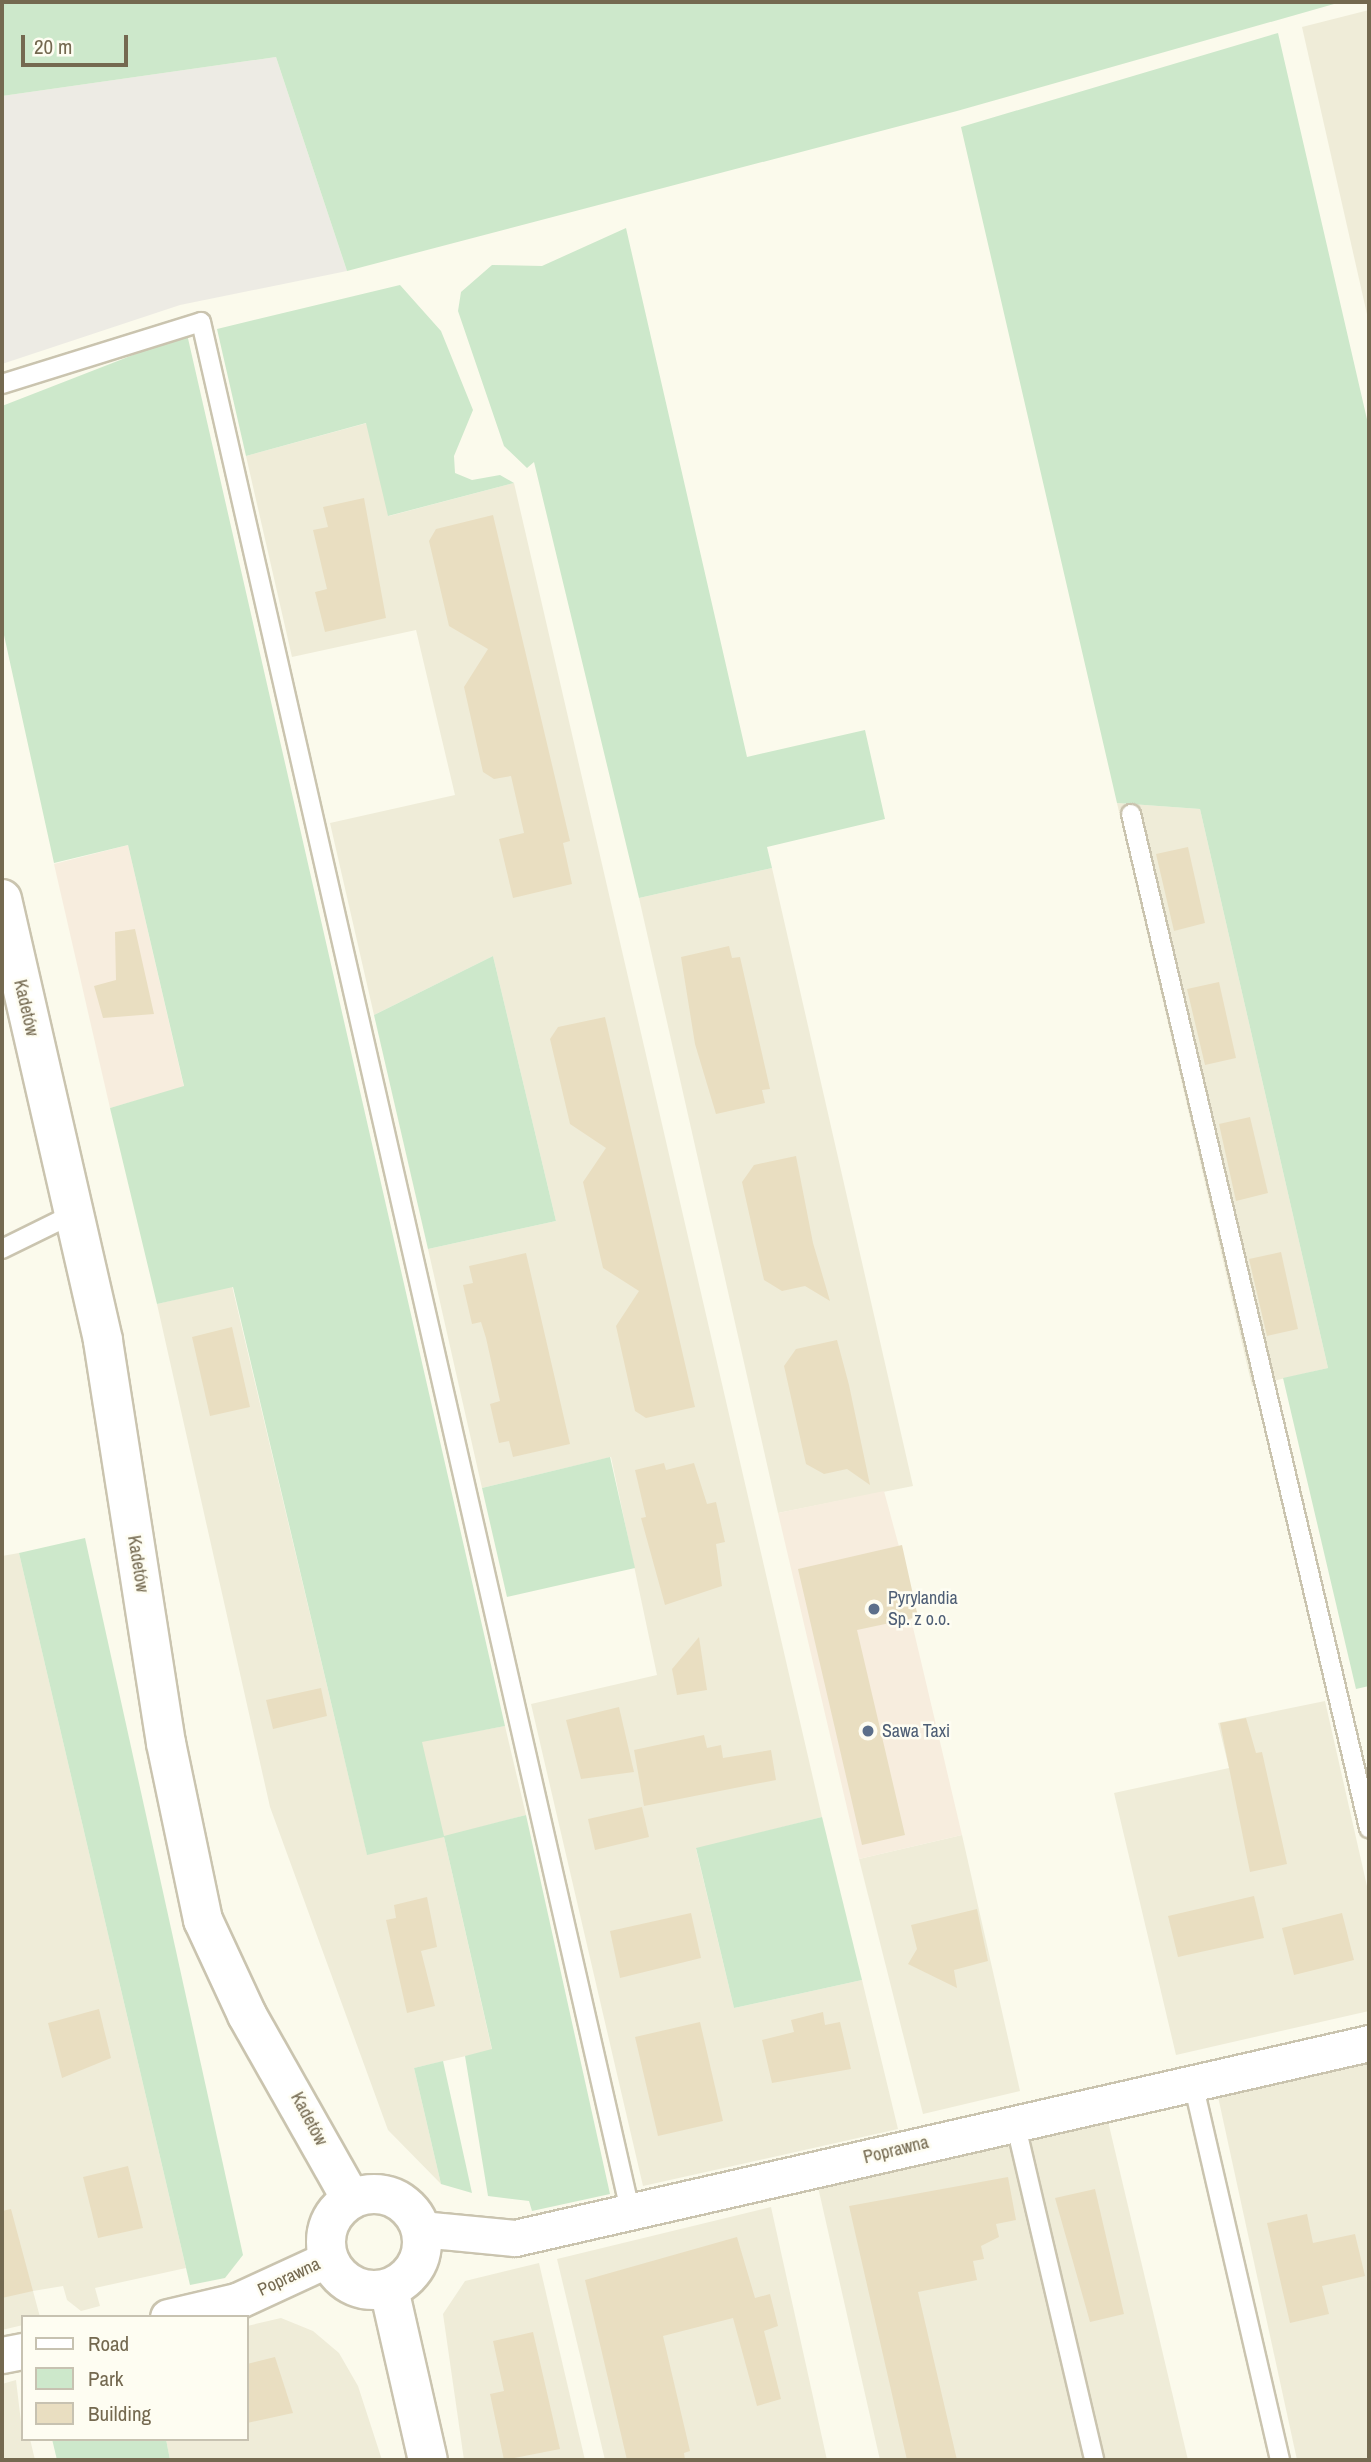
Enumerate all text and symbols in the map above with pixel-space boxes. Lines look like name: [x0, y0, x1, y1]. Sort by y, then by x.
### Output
scale bar: [24, 21, 131, 65]
text: 20 m: [34, 32, 72, 61]
street label: Kadetów: [9, 978, 43, 1038]
street label: Kadetów: [123, 1534, 153, 1594]
place label: Pyrylandia Sp. z o.o.: [888, 1588, 958, 1630]
marker: Pyrylandia Sp. z o.o.: [866, 1601, 882, 1617]
place label: Sawa Taxi: [882, 1720, 950, 1742]
marker: Sawa Taxi: [860, 1723, 876, 1739]
street label: Kadetów: [286, 2089, 332, 2149]
street label: Poprawna: [861, 2131, 931, 2169]
street label: Poprawna: [254, 2253, 324, 2301]
legend: [21, 2315, 248, 2441]
text: Road: [88, 2329, 129, 2358]
text: Park: [88, 2364, 123, 2393]
text: Building: [88, 2399, 151, 2428]

